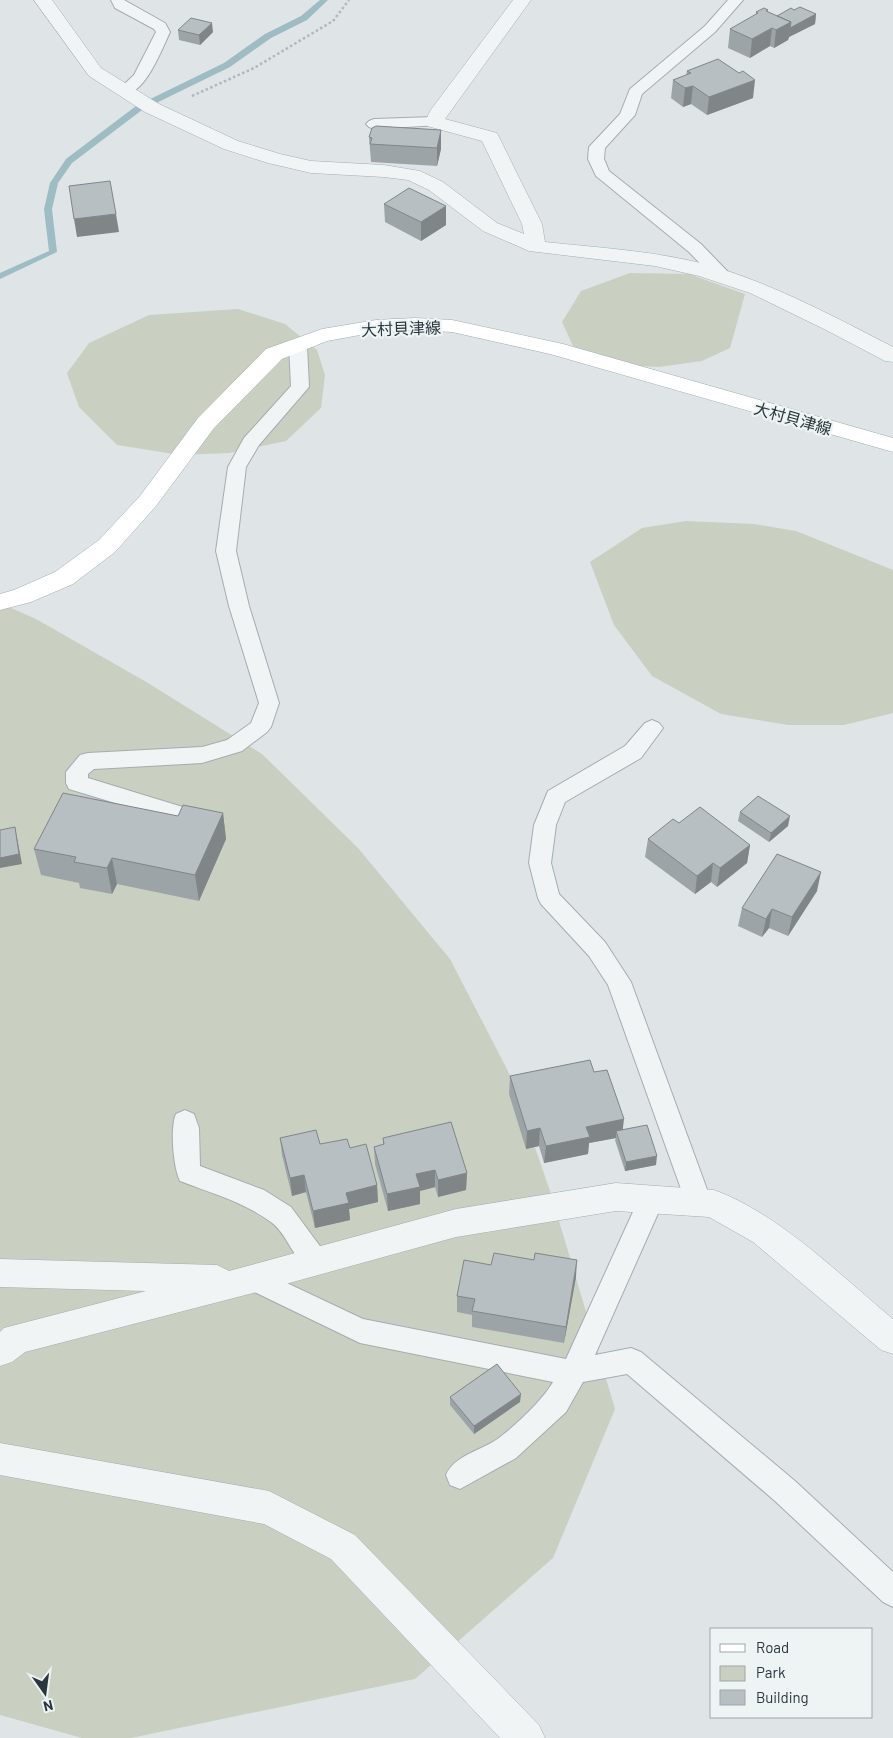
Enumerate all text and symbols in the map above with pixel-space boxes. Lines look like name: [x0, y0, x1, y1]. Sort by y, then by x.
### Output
street label: 大村貝津線: [361, 317, 441, 339]
street label: 大村貝津線: [752, 398, 834, 438]
legend: [710, 1628, 873, 1718]
text: Road: [756, 1638, 789, 1656]
text: Park: [756, 1663, 786, 1681]
north arrow: [20, 1668, 70, 1718]
text: Building: [756, 1688, 809, 1706]
text: N: [42, 1697, 55, 1715]

